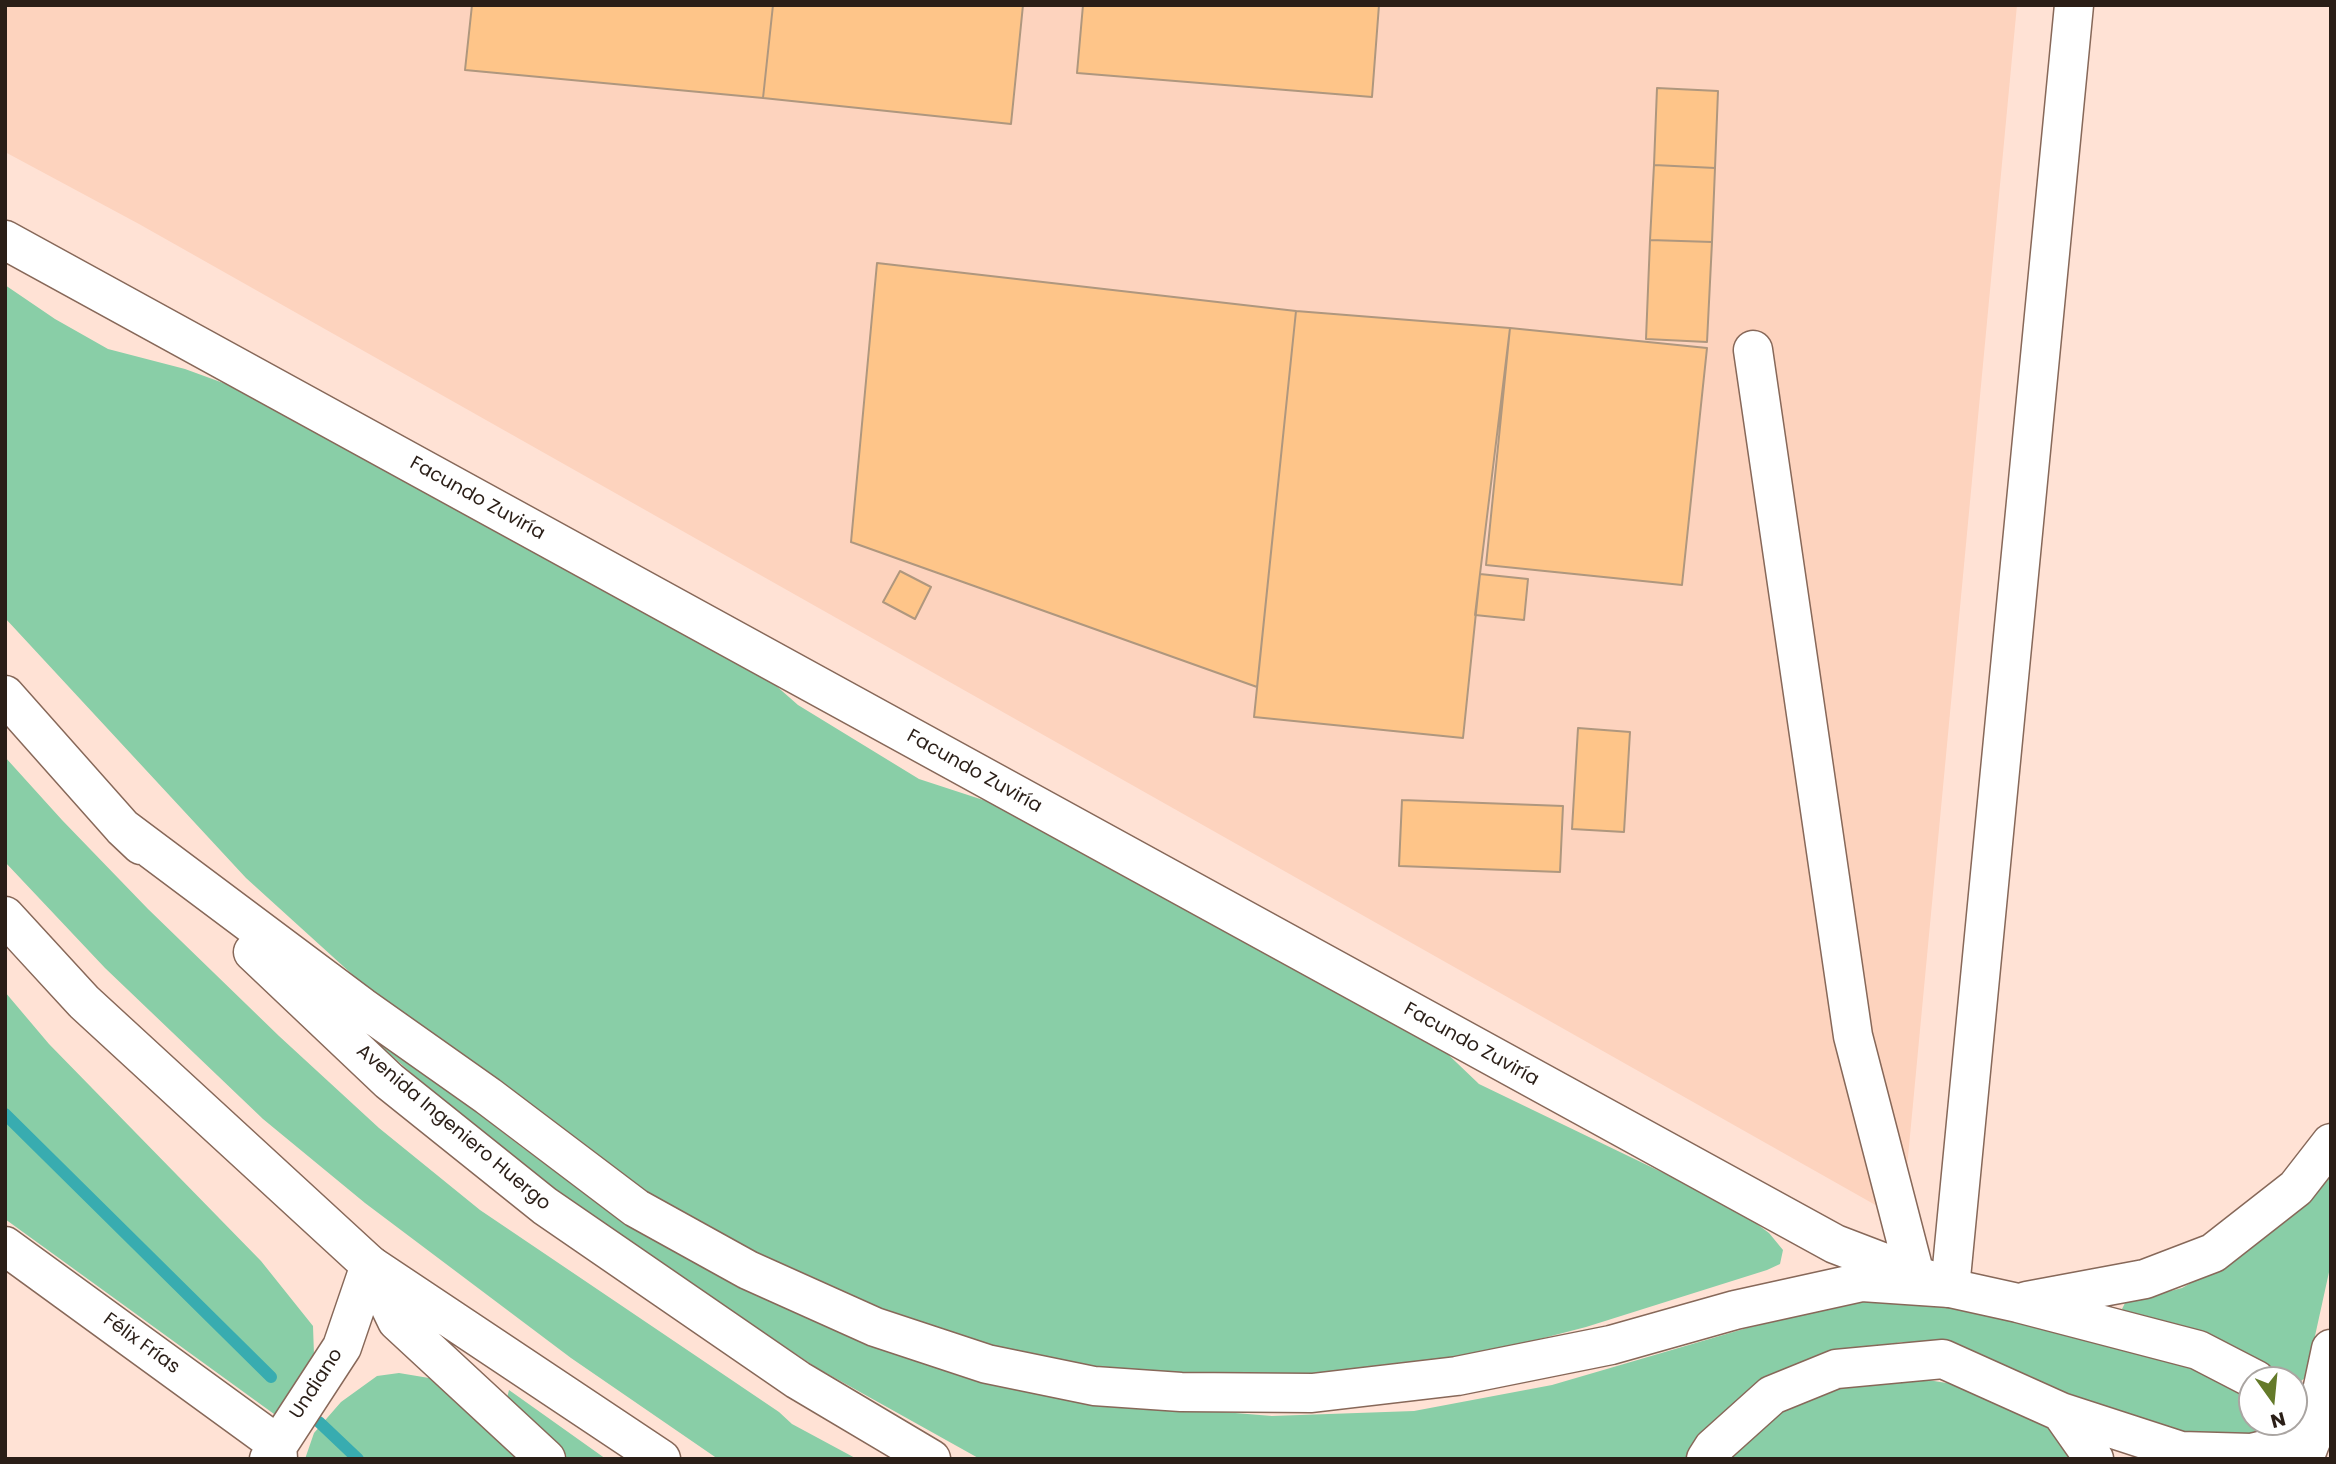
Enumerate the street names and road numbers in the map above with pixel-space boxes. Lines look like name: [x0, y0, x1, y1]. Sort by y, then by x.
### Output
street label: Facundo Zuviría: [406, 452, 548, 546]
street label: Facundo Zuviría: [903, 725, 1045, 819]
street label: Facundo Zuviría: [1400, 998, 1542, 1092]
street label: Avenida Ingeniero Huergo: [351, 1040, 555, 1216]
street label: Félix Frías: [98, 1309, 184, 1379]
street label: Undiano: [286, 1344, 348, 1424]

